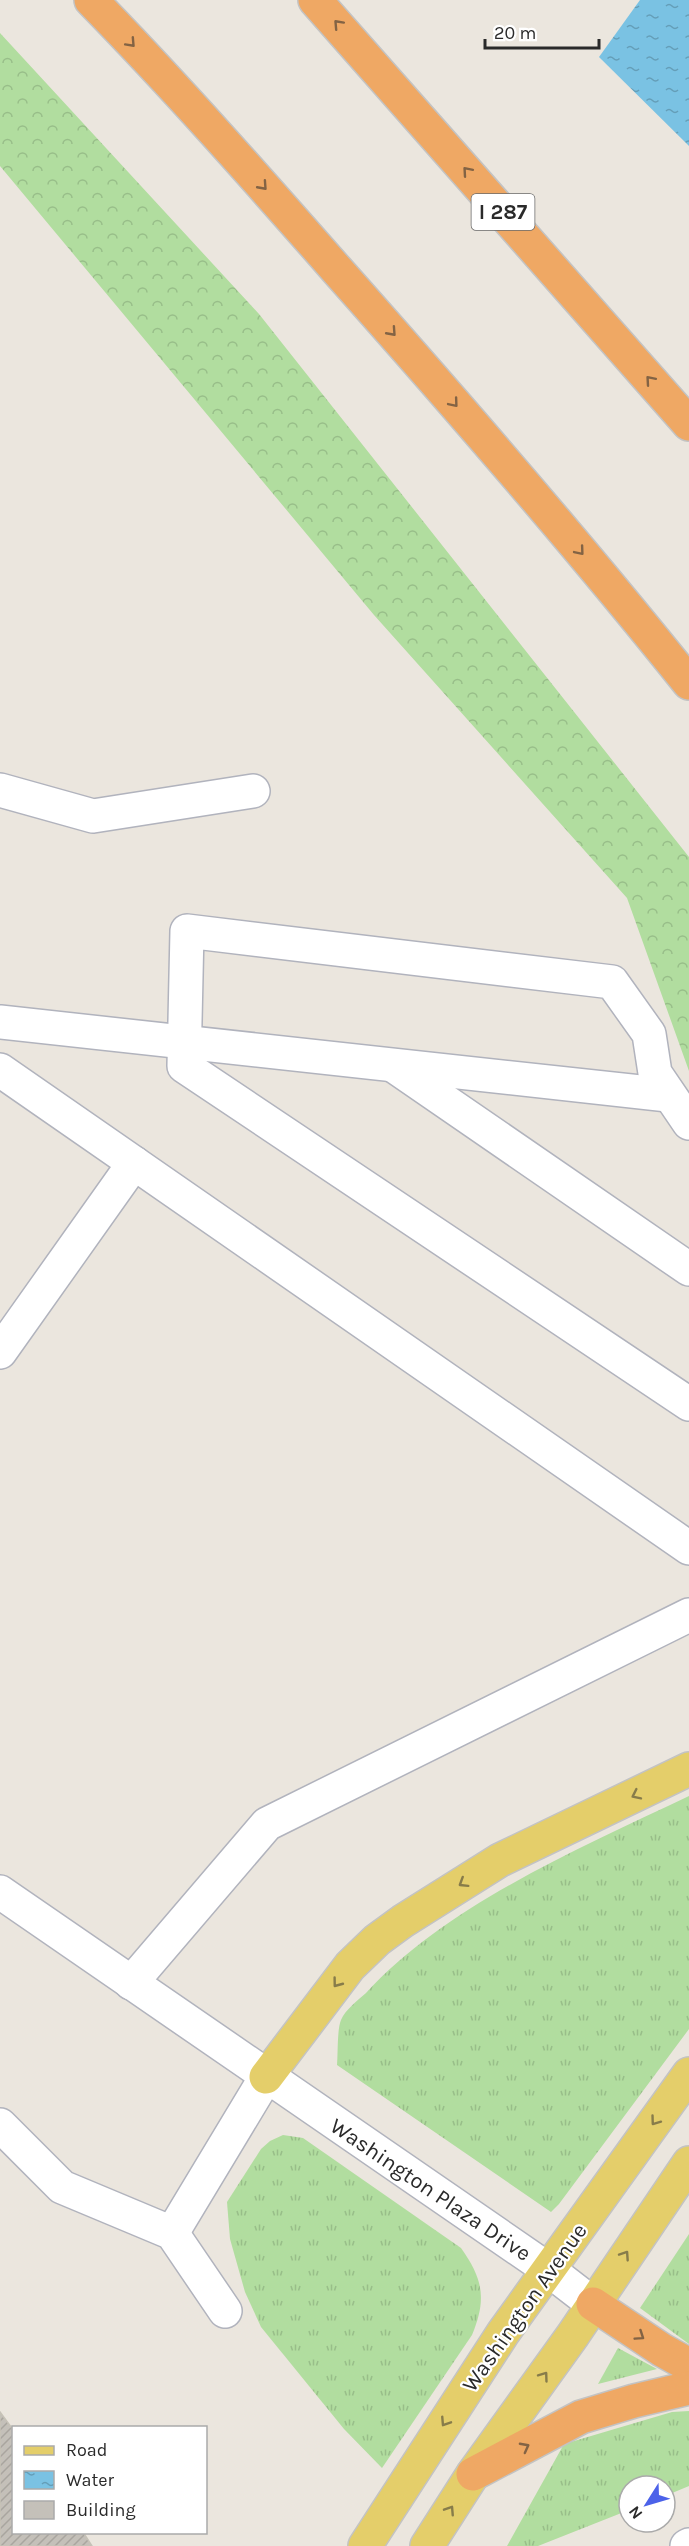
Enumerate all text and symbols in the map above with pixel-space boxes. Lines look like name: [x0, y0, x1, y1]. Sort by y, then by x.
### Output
scale bar: [485, 12, 599, 50]
one-way arrow: [334, 21, 345, 31]
text: 20 m: [494, 22, 536, 44]
one-way arrow: [124, 36, 135, 47]
one-way arrow: [463, 167, 474, 178]
one-way arrow: [256, 179, 267, 190]
road number: I 287: [472, 194, 534, 230]
one-way arrow: [385, 325, 396, 336]
one-way arrow: [647, 376, 658, 387]
one-way arrow: [447, 396, 458, 407]
one-way arrow: [573, 544, 584, 555]
one-way arrow: [632, 1787, 643, 1799]
one-way arrow: [459, 1876, 469, 1888]
one-way arrow: [334, 1976, 345, 1987]
street label: Washington Plaza Drive: [325, 2113, 536, 2267]
one-way arrow: [651, 2115, 662, 2126]
street label: Washington Avenue: [457, 2218, 593, 2397]
one-way arrow: [618, 2251, 630, 2261]
one-way arrow: [633, 2329, 644, 2340]
one-way arrow: [537, 2371, 548, 2382]
one-way arrow: [441, 2416, 453, 2426]
legend: [12, 2426, 207, 2534]
text: Road: [66, 2439, 107, 2461]
one-way arrow: [519, 2443, 529, 2454]
text: Water: [66, 2469, 114, 2491]
north arrow: [617, 2474, 677, 2534]
text: Building: [66, 2499, 136, 2521]
text: N: [624, 2502, 646, 2523]
one-way arrow: [443, 2506, 455, 2516]

